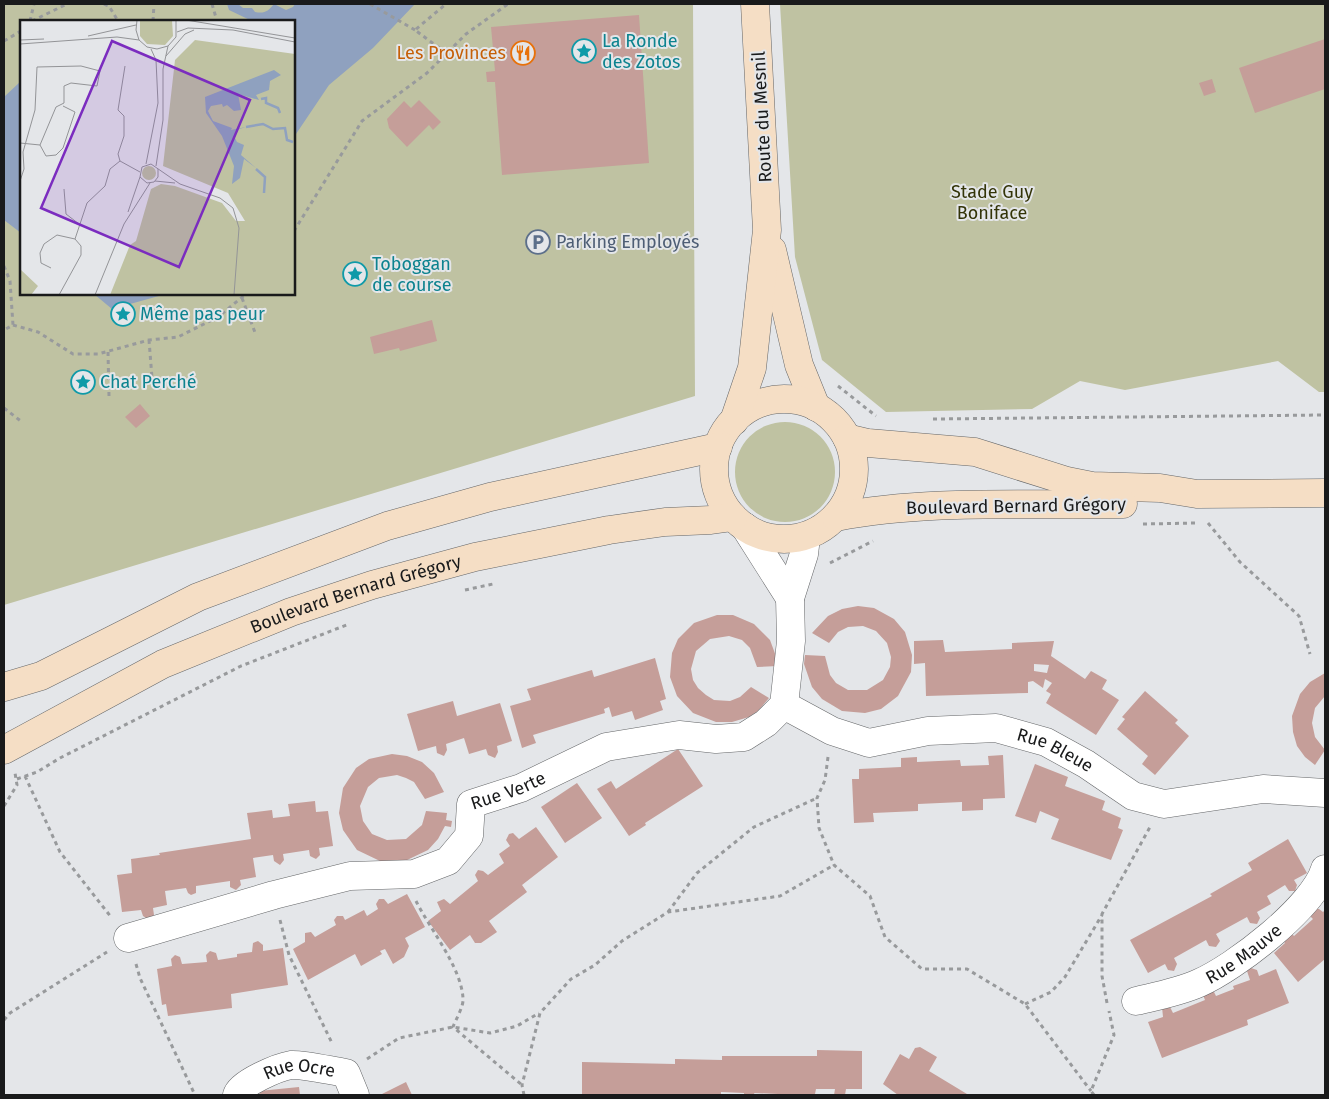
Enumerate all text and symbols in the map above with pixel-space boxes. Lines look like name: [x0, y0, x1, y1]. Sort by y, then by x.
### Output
inset map: [20, 20, 295, 295]
place label: La Ronde des Zotos: [602, 30, 680, 73]
place icon: La Ronde des Zotos: [571, 38, 597, 64]
restaurant icon: Les Provinces: [510, 40, 536, 66]
place label: Les Provinces: [397, 42, 506, 64]
street label: Route du Mesnil: [748, 51, 776, 183]
park label: Stade Guy Boniface: [951, 181, 1033, 224]
parking icon: Parking Employés: [525, 229, 551, 255]
place label: Parking Employés: [556, 231, 699, 253]
place label: Toboggan de course: [372, 253, 451, 296]
place icon: Toboggan de course: [342, 261, 368, 287]
place icon: Même pas peur: [110, 301, 136, 327]
place label: Même pas peur: [140, 303, 265, 325]
place icon: Chat Perché: [70, 369, 96, 395]
place label: Chat Perché: [100, 371, 197, 393]
street label: Boulevard Bernard Grégory: [906, 493, 1126, 519]
street label: Boulevard Bernard Grégory: [247, 550, 464, 638]
street label: Rue Bleue: [1014, 723, 1098, 777]
street label: Rue Verte: [468, 767, 549, 814]
street label: Rue Mauve: [1202, 919, 1286, 989]
street label: Rue Ocre: [260, 1054, 337, 1085]

